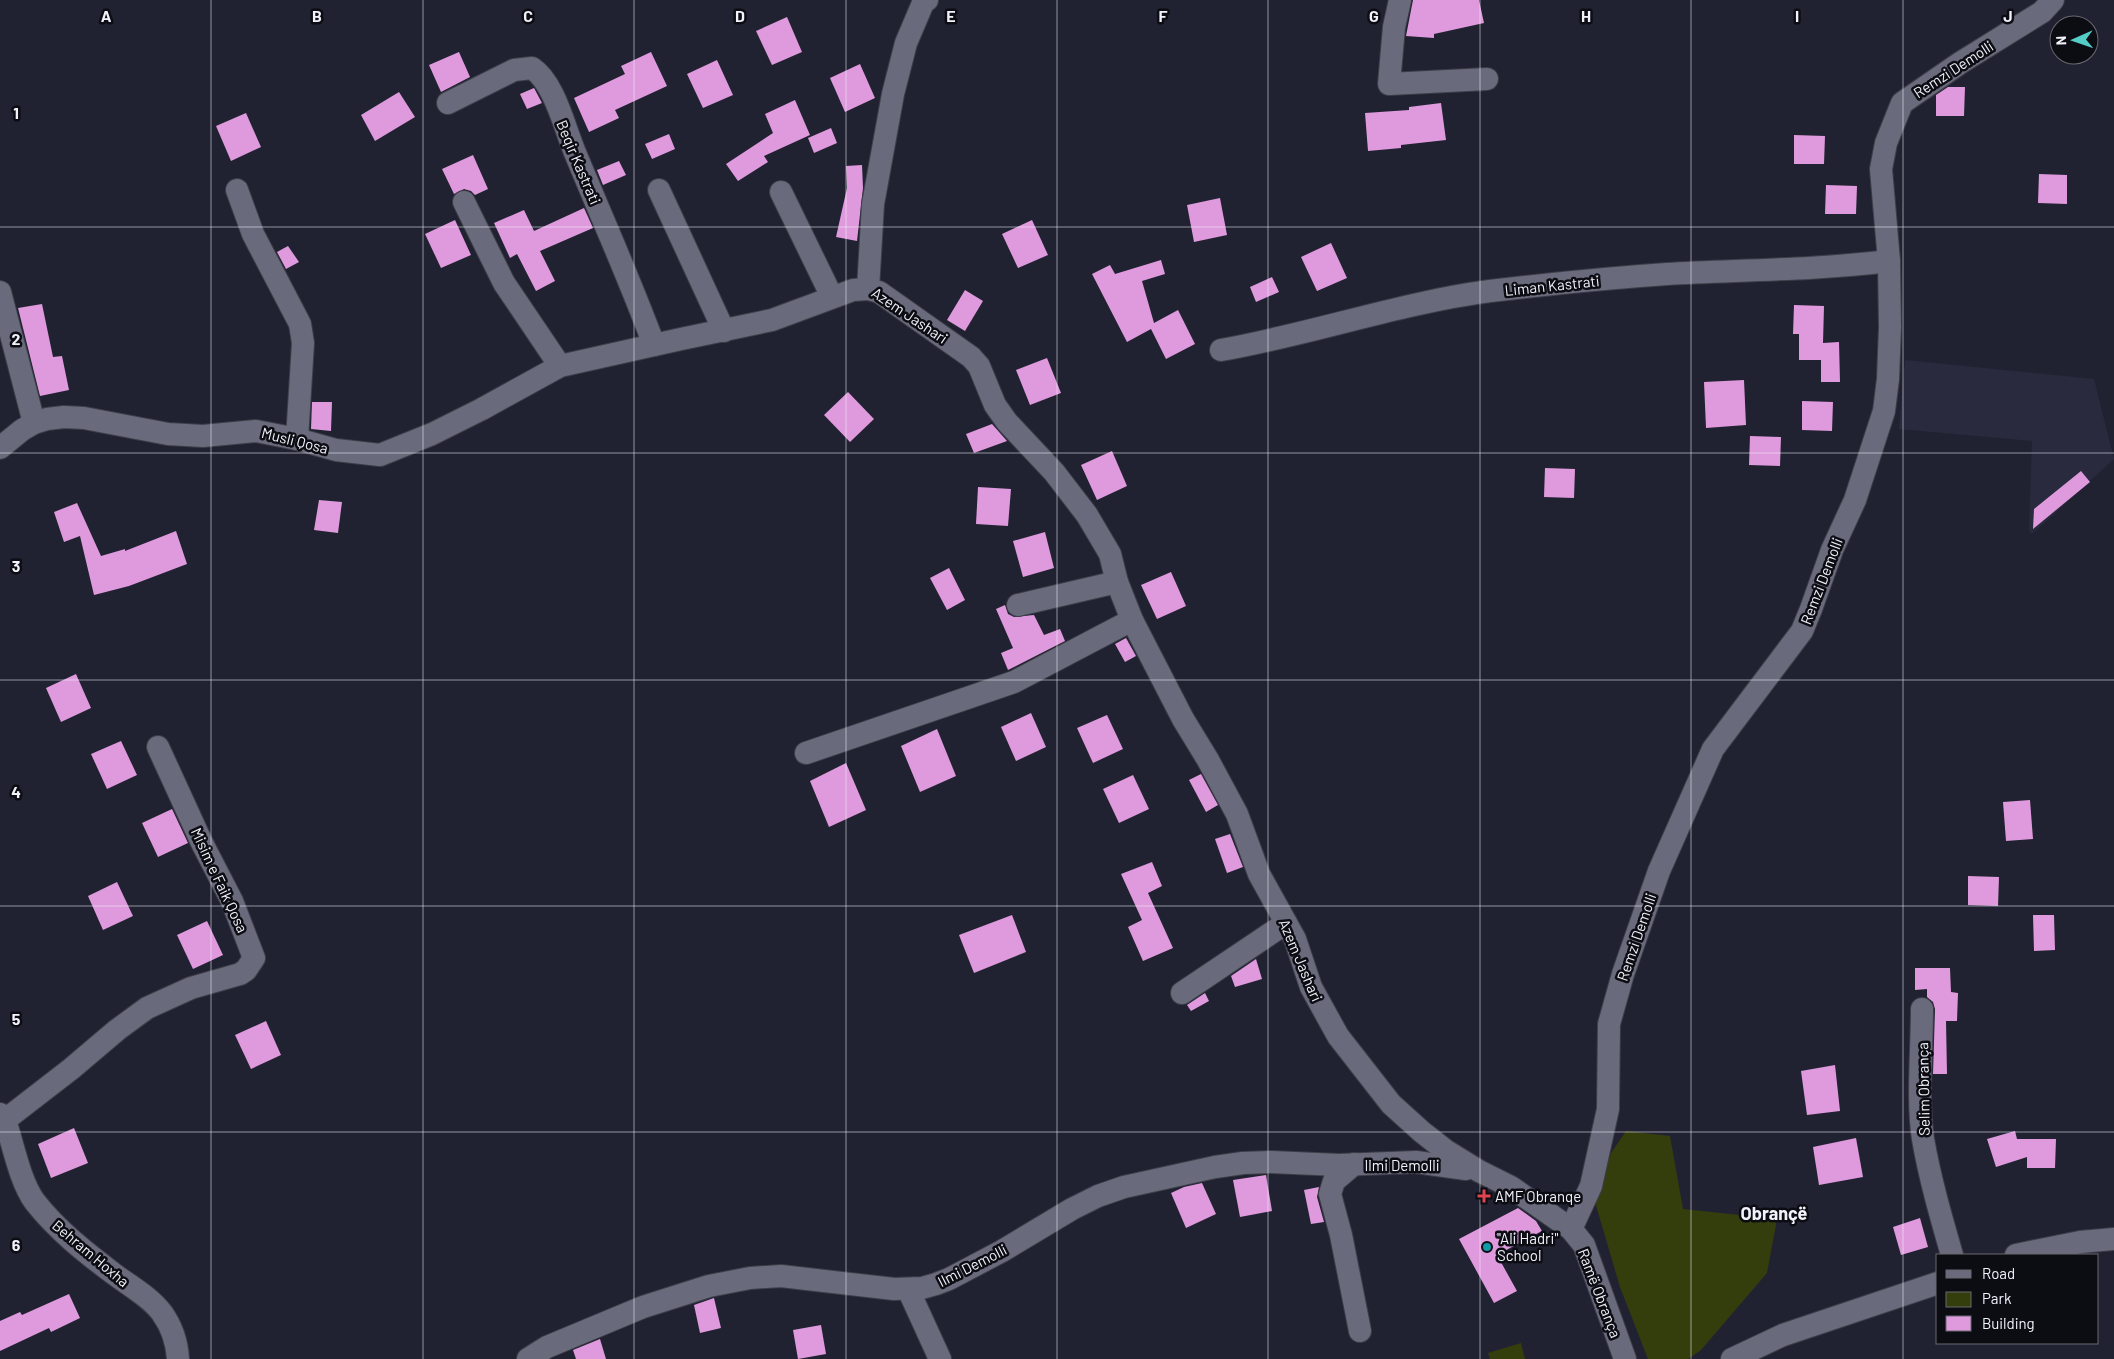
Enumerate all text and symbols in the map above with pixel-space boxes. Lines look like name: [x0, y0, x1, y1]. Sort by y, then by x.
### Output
text: A: [101, 6, 112, 25]
text: B: [312, 6, 322, 25]
text: C: [523, 6, 533, 25]
text: D: [735, 6, 745, 25]
text: E: [946, 6, 956, 25]
text: F: [1159, 6, 1168, 25]
text: G: [1369, 6, 1379, 25]
text: H: [1581, 6, 1591, 25]
text: I: [1795, 6, 1799, 25]
text: J: [2003, 6, 2013, 25]
north arrow: [2049, 15, 2099, 65]
text: N: [2052, 36, 2069, 45]
street label: Remzi Demolli: [1910, 37, 1996, 101]
text: 1: [13, 103, 19, 122]
street label: Beqir Kastrati: [553, 117, 605, 207]
street label: Liman Kastrati: [1504, 271, 1600, 299]
street label: Azem Jashari: [869, 283, 951, 347]
text: 2: [12, 329, 21, 348]
street label: Musli Qosa: [260, 423, 330, 457]
street label: Remzi Demolli: [1796, 535, 1846, 627]
text: 3: [12, 556, 20, 575]
text: 4: [11, 782, 21, 801]
street label: Misim e Faik Qosa: [188, 825, 252, 935]
street label: Remzi Demolli: [1613, 891, 1659, 983]
street label: Azem Jashari: [1276, 916, 1326, 1004]
text: 5: [12, 1009, 21, 1028]
street label: Selim Obrança: [1913, 1042, 1933, 1136]
street label: Ilmi Demolli: [1364, 1156, 1440, 1174]
place label: AMF Obranqe: [1495, 1187, 1581, 1205]
marker: AMF Obranqe: [1477, 1189, 1491, 1203]
district label: Obrançë: [1741, 1202, 1808, 1224]
street label: Behram Hoxha: [49, 1216, 133, 1290]
place label: "Ali Hadri" School: [1497, 1229, 1558, 1264]
text: 6: [12, 1235, 21, 1254]
street label: Ilmi Demolli: [934, 1240, 1010, 1290]
marker: "Ali Hadri" School: [1481, 1241, 1493, 1253]
street label: Ramë Obrança: [1575, 1246, 1625, 1340]
legend: [1936, 1254, 2099, 1344]
text: Road: [1982, 1264, 2015, 1282]
text: Park: [1982, 1289, 2012, 1307]
text: Building: [1982, 1314, 2035, 1332]

